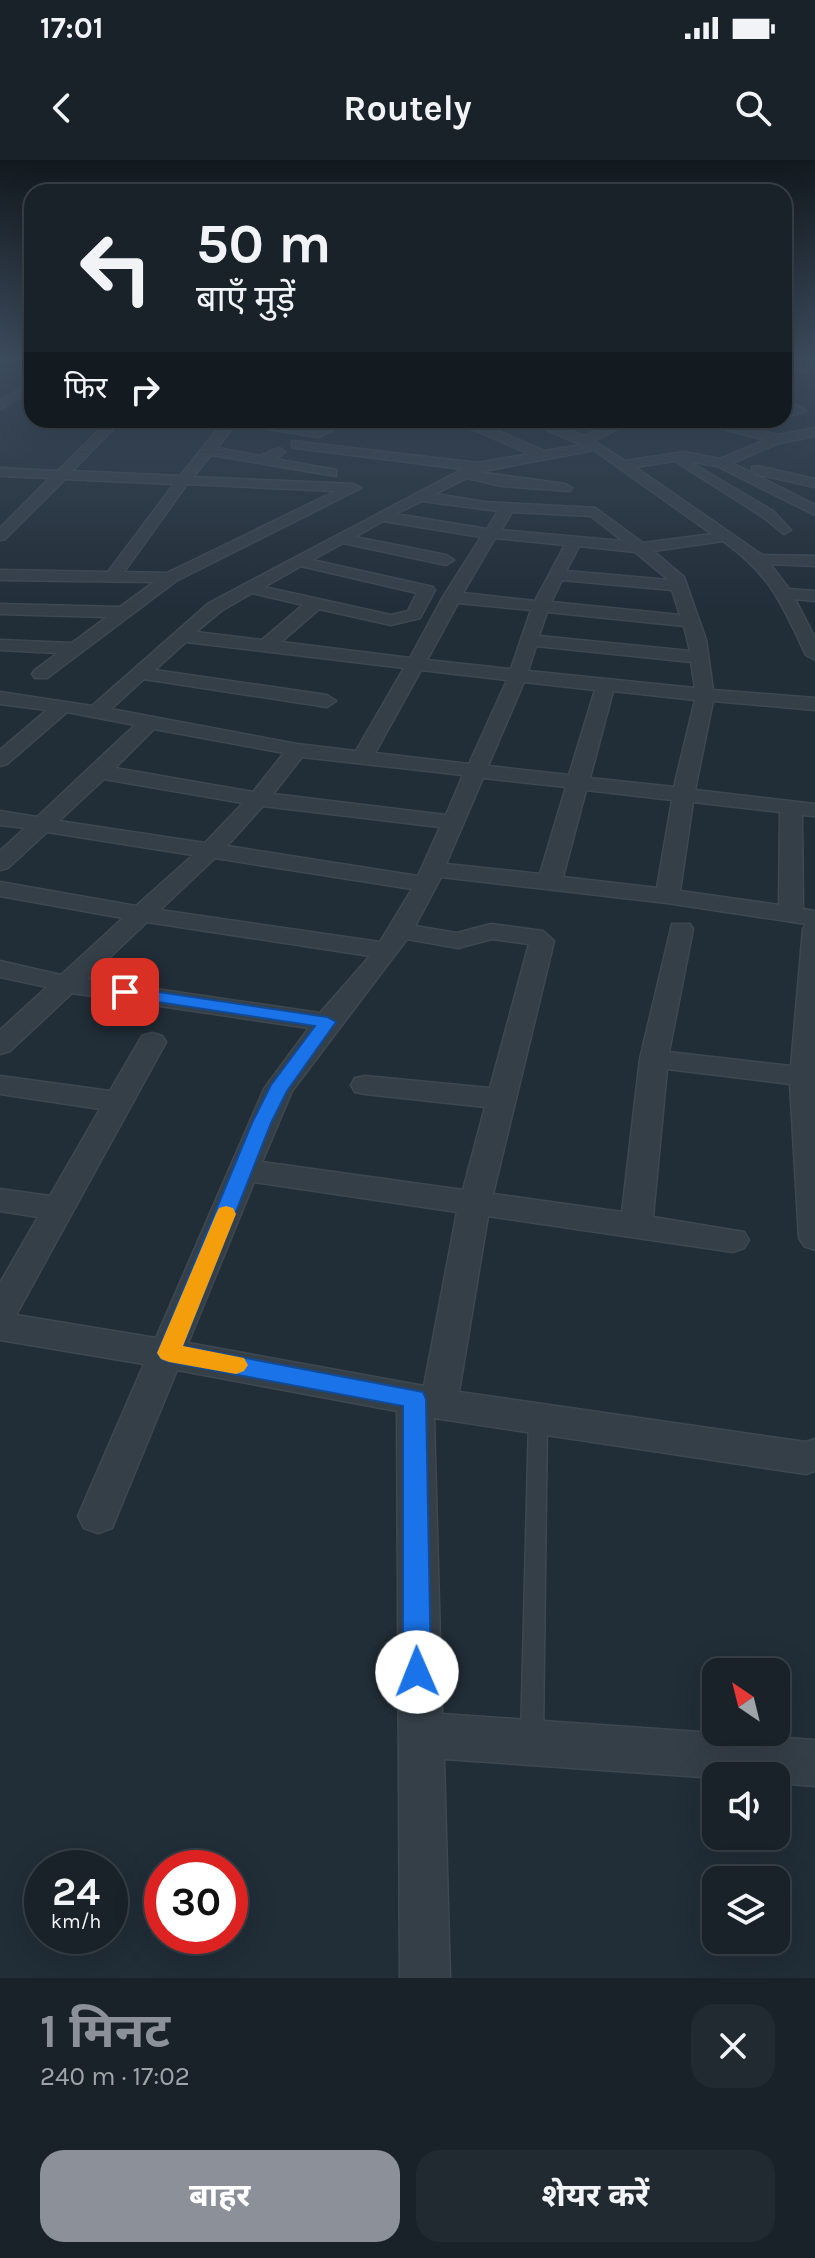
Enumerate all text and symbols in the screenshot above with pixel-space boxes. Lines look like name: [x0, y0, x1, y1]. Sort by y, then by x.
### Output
text: 17:01: [40, 10, 103, 46]
icon: back: [40, 86, 84, 130]
icon: search: [731, 86, 775, 130]
text: Routely: [343, 87, 472, 129]
text: 50 m: [196, 211, 331, 276]
icon: left: [64, 216, 168, 320]
text: बाएँ मुड़ें: [196, 278, 295, 320]
icon: right: [123, 368, 167, 412]
text: फिर: [64, 370, 107, 406]
pin: [91, 958, 159, 1026]
icon: arrive: [103, 970, 147, 1014]
position arrow: [375, 1630, 459, 1714]
north arrow: [702, 1658, 790, 1746]
map controls: [702, 1658, 790, 1954]
button: sound: [702, 1762, 790, 1850]
speed limit sign: 30: [144, 1850, 248, 1954]
button: layers: [702, 1866, 790, 1954]
text: 24: [52, 1868, 100, 1915]
text: km/h: [51, 1910, 101, 1933]
text: 1 मिनट: [40, 2003, 170, 2059]
button: close: [691, 2004, 775, 2088]
text: 240 m · 17:02: [40, 2061, 190, 2092]
button: बाहर: [40, 2150, 400, 2242]
button: शेयर करें: [416, 2150, 775, 2242]

